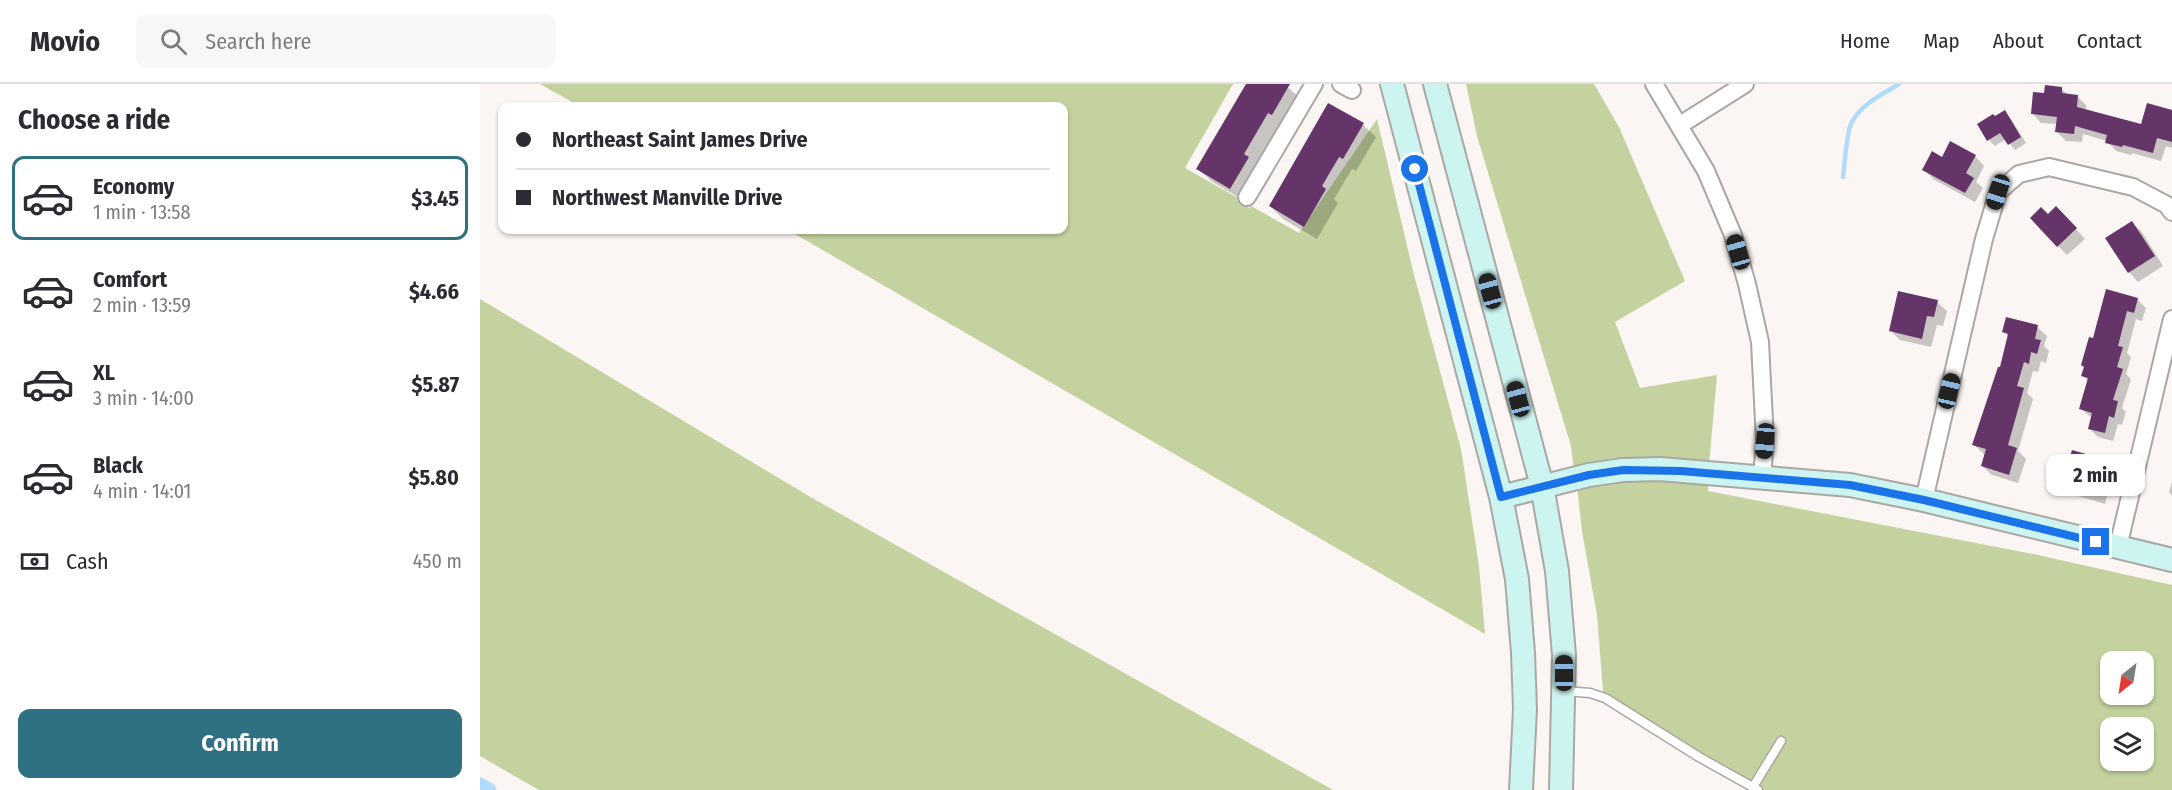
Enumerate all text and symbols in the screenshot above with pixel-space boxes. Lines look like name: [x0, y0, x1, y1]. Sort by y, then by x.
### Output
search box: [136, 14, 556, 68]
text: Movio: [30, 25, 100, 58]
icon: search: [157, 25, 190, 58]
text: Search here: [205, 28, 311, 55]
text: Home: [1840, 28, 1890, 54]
text: Map: [1923, 28, 1960, 54]
text: About: [1993, 28, 2044, 54]
text: Contact: [2077, 28, 2142, 54]
text: Choose a ride: [18, 104, 170, 136]
text: Northeast Saint James Drive: [552, 126, 808, 153]
route start: [1401, 155, 1428, 182]
icon: car: [21, 171, 75, 225]
car: [1984, 172, 2012, 212]
text: Economy: [93, 173, 174, 200]
text: Northwest Manville Drive: [552, 184, 782, 211]
text: $3.45: [411, 185, 459, 212]
text: 1 min · 13:58: [93, 200, 190, 224]
car: [1724, 232, 1752, 272]
icon: car: [21, 264, 75, 318]
text: Comfort: [93, 266, 167, 293]
car: [1477, 271, 1503, 311]
text: $4.66: [409, 278, 459, 305]
text: 2 min · 13:59: [93, 293, 191, 317]
icon: car: [21, 357, 75, 411]
text: XL: [93, 359, 115, 386]
text: $5.87: [412, 371, 459, 398]
car: [1936, 371, 1962, 411]
car: [1505, 379, 1531, 419]
text: 3 min · 14:00: [93, 386, 194, 410]
car: [1754, 422, 1776, 460]
icon: car: [21, 450, 75, 504]
text: Black: [93, 452, 143, 479]
callout: 2 min: [2046, 455, 2146, 497]
text: 2 min: [2073, 463, 2118, 487]
text: $5.80: [409, 464, 459, 491]
text: 4 min · 14:01: [93, 479, 191, 503]
route end: [2082, 528, 2109, 555]
icon: cash: [18, 545, 51, 578]
text: Cash: [66, 548, 109, 575]
text: 450 m: [413, 549, 462, 573]
north arrow: [2100, 651, 2154, 705]
map controls: [2100, 651, 2154, 771]
car: [1555, 655, 1573, 691]
button: Confirm: [18, 709, 462, 778]
button: layers: [2100, 717, 2154, 771]

